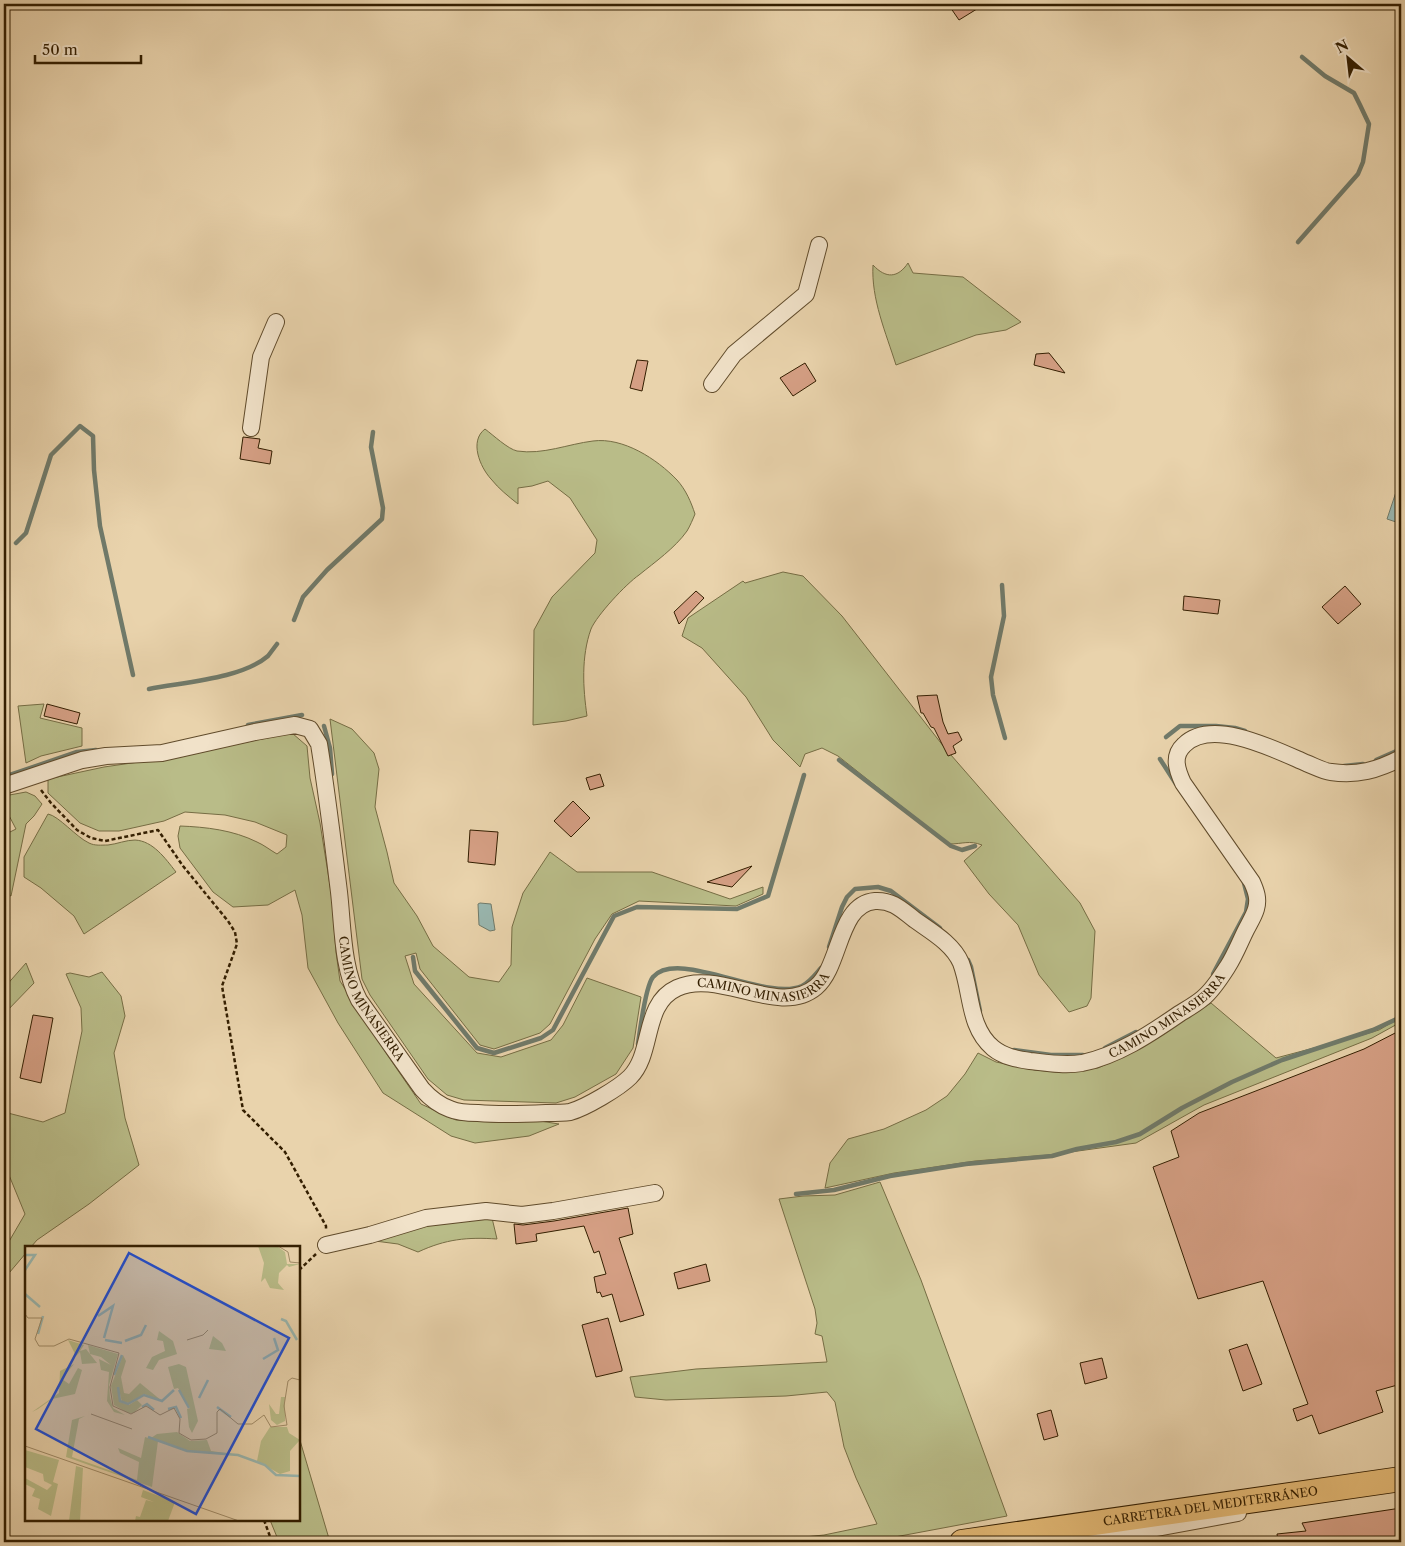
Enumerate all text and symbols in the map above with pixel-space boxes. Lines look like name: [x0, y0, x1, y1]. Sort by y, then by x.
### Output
scale bar: [35, 32, 141, 64]
north arrow: [1322, 32, 1372, 82]
text: N: [1332, 36, 1351, 57]
text: 50 m: [42, 40, 78, 59]
street label: CAMINO MINASIERRA: [336, 935, 409, 1065]
street label: CAMINO MINASIERRA: [697, 969, 833, 1004]
street label: CAMINO MINASIERRA: [1106, 970, 1229, 1061]
inset map: [25, 1246, 300, 1521]
street label: CARRETERA DEL MEDITERRÁNEO: [1102, 1483, 1319, 1529]

